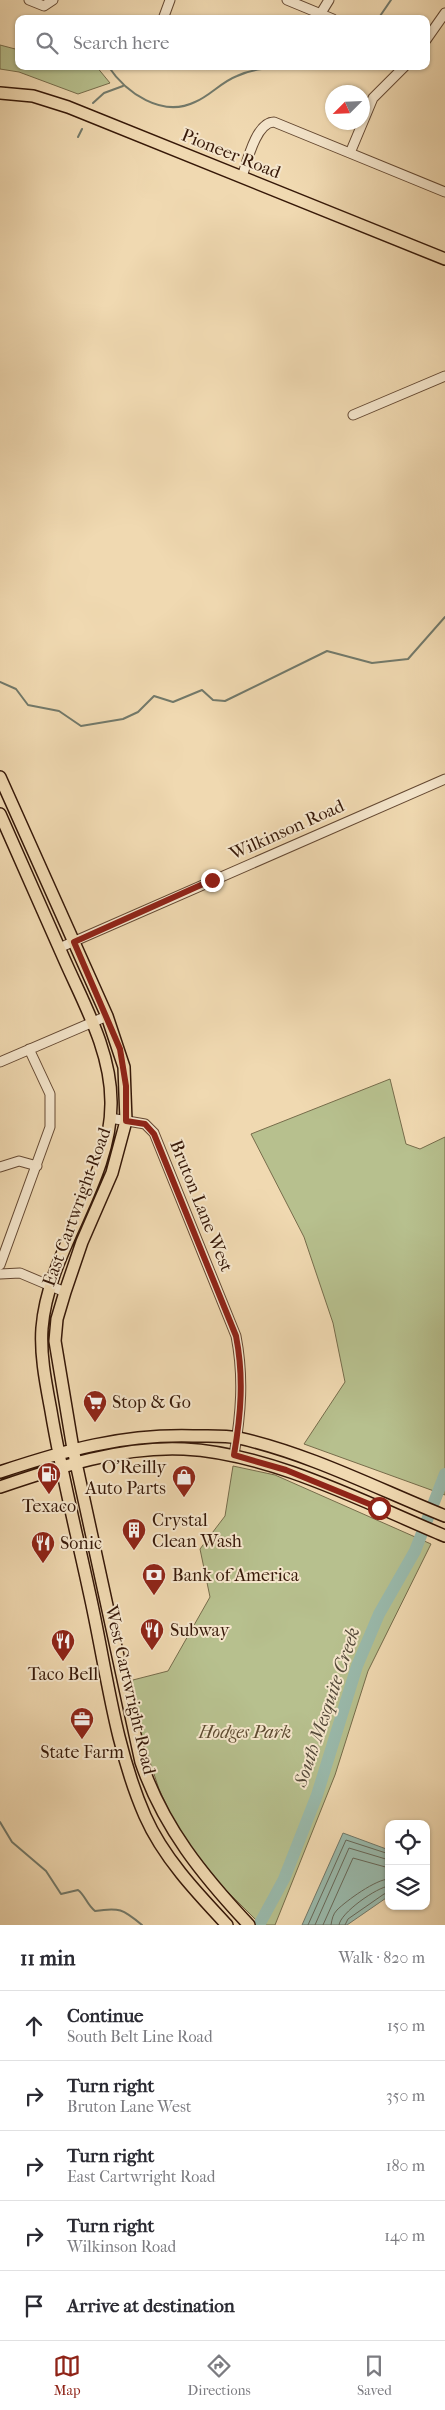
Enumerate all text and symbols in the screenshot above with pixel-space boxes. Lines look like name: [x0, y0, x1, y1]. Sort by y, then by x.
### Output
search box: [15, 15, 430, 70]
icon: search: [33, 29, 61, 57]
text: Search here: [73, 32, 169, 54]
north arrow: [325, 85, 370, 130]
street label: Pioneer Road: [178, 125, 284, 183]
street label: Wilkinson Road: [226, 795, 348, 865]
route end: [201, 869, 224, 892]
street label: East Cartwright Road: [39, 1125, 116, 1289]
street label: Bruton Lane West: [165, 1137, 237, 1275]
supermarket icon: Stop & Go: [82, 1389, 108, 1423]
place label: Stop & Go: [112, 1392, 191, 1413]
place label: O'Reilly Auto Parts: [84, 1457, 167, 1499]
fuel station icon: Texaco: [36, 1461, 62, 1495]
shop icon: O'Reilly Auto Parts: [171, 1464, 197, 1498]
place label: Texaco: [22, 1496, 76, 1517]
route start: [368, 1497, 391, 1520]
place label: Crystal Clean Wash: [152, 1510, 242, 1552]
building icon: Crystal Clean Wash: [121, 1517, 147, 1551]
restaurant icon: Sonic: [30, 1530, 56, 1564]
place label: Sonic: [60, 1533, 102, 1554]
bank icon: Bank of America: [141, 1562, 167, 1596]
place label: Bank of America: [172, 1565, 300, 1586]
street label: West Cartwright Road: [100, 1602, 160, 1777]
restaurant icon: Subway: [139, 1617, 165, 1651]
place label: Subway: [170, 1620, 231, 1641]
water label: South Mesquite Creek: [289, 1624, 365, 1790]
restaurant icon: Taco Bell: [50, 1628, 76, 1662]
place label: Taco Bell: [28, 1664, 98, 1685]
office icon: State Farm: [69, 1706, 95, 1740]
park label: Hodges Park: [198, 1722, 291, 1743]
place label: State Farm: [40, 1742, 124, 1763]
map controls: [385, 1820, 430, 1910]
button: locate: [385, 1820, 430, 1865]
button: layers: [385, 1865, 430, 1910]
text: 11 min: [20, 1946, 75, 1970]
text: Walk · 820 m: [338, 1948, 425, 1967]
text: Continue: [67, 2005, 143, 2027]
icon: ahead: [20, 2012, 48, 2040]
text: 150 m: [387, 2016, 425, 2035]
text: South Belt Line Road: [67, 2027, 213, 2046]
text: Turn right: [67, 2075, 154, 2097]
icon: right: [20, 2082, 48, 2110]
text: 350 m: [386, 2086, 425, 2105]
text: Bruton Lane West: [67, 2097, 192, 2116]
text: Turn right: [67, 2145, 154, 2167]
icon: right: [20, 2152, 48, 2180]
text: 180 m: [386, 2156, 425, 2175]
text: East Cartwright Road: [67, 2167, 216, 2186]
text: Turn right: [67, 2215, 154, 2237]
icon: right: [20, 2222, 48, 2250]
text: 140 m: [384, 2226, 425, 2245]
text: Wilkinson Road: [67, 2237, 176, 2256]
icon: arrive: [20, 2292, 48, 2320]
text: Arrive at destination: [67, 2295, 235, 2317]
tab: Map: [53, 2352, 81, 2399]
tab: Directions: [188, 2352, 251, 2399]
tab: Saved: [357, 2352, 392, 2399]

